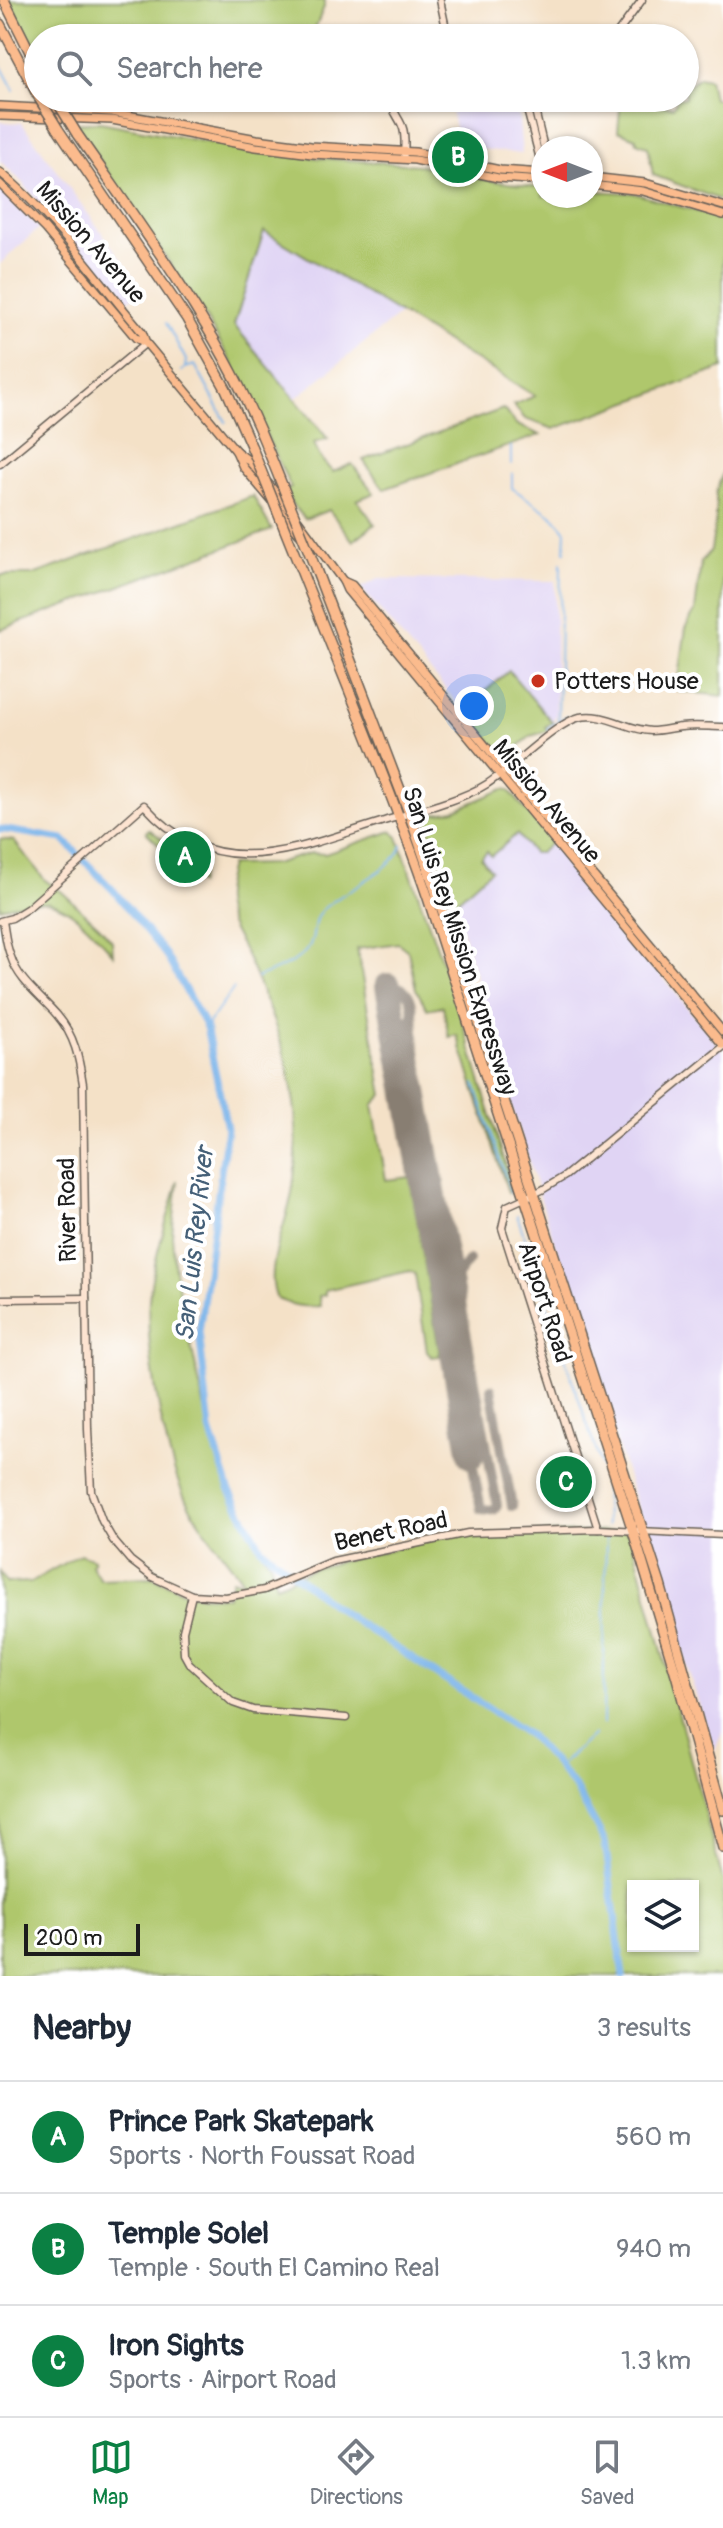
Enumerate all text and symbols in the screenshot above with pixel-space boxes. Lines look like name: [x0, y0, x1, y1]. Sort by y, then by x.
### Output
search box: [24, 24, 699, 112]
icon: search: [52, 46, 96, 90]
text: Search here: [116, 50, 263, 87]
pin: B: [432, 127, 484, 187]
north arrow: [531, 136, 603, 208]
street label: Mission Avenue: [30, 175, 152, 310]
place label: Potters House: [554, 667, 699, 696]
marker: Potters House: [529, 672, 547, 690]
your location: [454, 686, 494, 726]
street label: Mission Avenue: [486, 734, 607, 869]
street label: San Luis Rey Mission Expressway: [396, 783, 523, 1099]
pin: A: [159, 827, 211, 887]
water label: San Luis Rey River: [169, 1142, 222, 1343]
street label: River Road: [52, 1157, 83, 1263]
street label: Airport Road: [511, 1238, 578, 1366]
pin: C: [540, 1452, 592, 1512]
street label: Benet Road: [332, 1505, 450, 1558]
map controls: [627, 1880, 699, 1952]
button: layers: [627, 1880, 699, 1952]
scale bar: [24, 1920, 140, 1956]
text: 200 m: [36, 1924, 103, 1952]
text: Nearby: [32, 2007, 131, 2050]
text: 3 results: [597, 2012, 691, 2044]
text: Prince Park Skatepark: [108, 2103, 374, 2140]
text: A: [50, 2121, 66, 2153]
text: 560 m: [615, 2121, 691, 2153]
text: Sports · North Foussat Road: [108, 2140, 416, 2172]
text: Temple Solel: [108, 2215, 269, 2252]
text: B: [51, 2233, 65, 2265]
text: 940 m: [616, 2233, 691, 2265]
text: Temple · South El Camino Real: [108, 2252, 440, 2284]
text: Iron Sights: [108, 2327, 244, 2364]
text: C: [50, 2345, 66, 2377]
text: 1.3 km: [621, 2345, 691, 2377]
text: Sports · Airport Road: [108, 2364, 337, 2396]
tab: Map: [89, 2435, 133, 2511]
tab: Directions: [310, 2435, 403, 2511]
tab: Saved: [580, 2435, 634, 2511]

